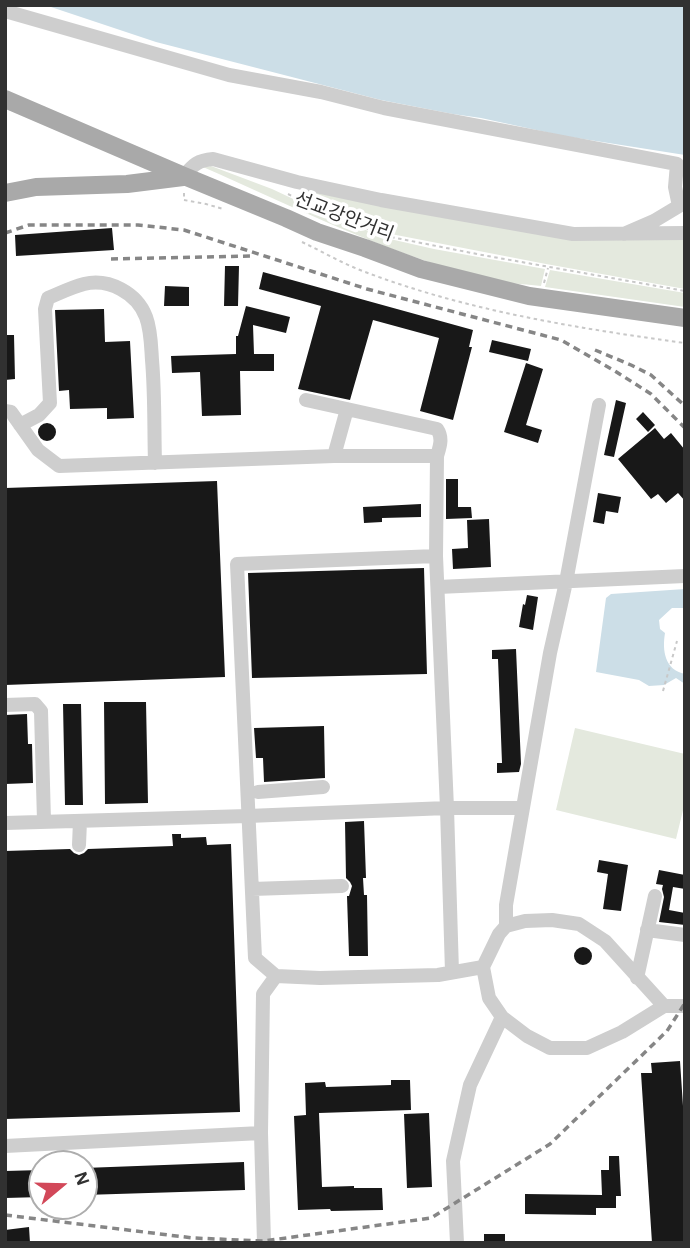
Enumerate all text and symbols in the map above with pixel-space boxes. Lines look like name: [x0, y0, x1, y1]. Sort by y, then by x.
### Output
street label: 선교강안거리: [291, 188, 397, 246]
north arrow: [28, 1150, 98, 1220]
text: N: [70, 1169, 93, 1188]

